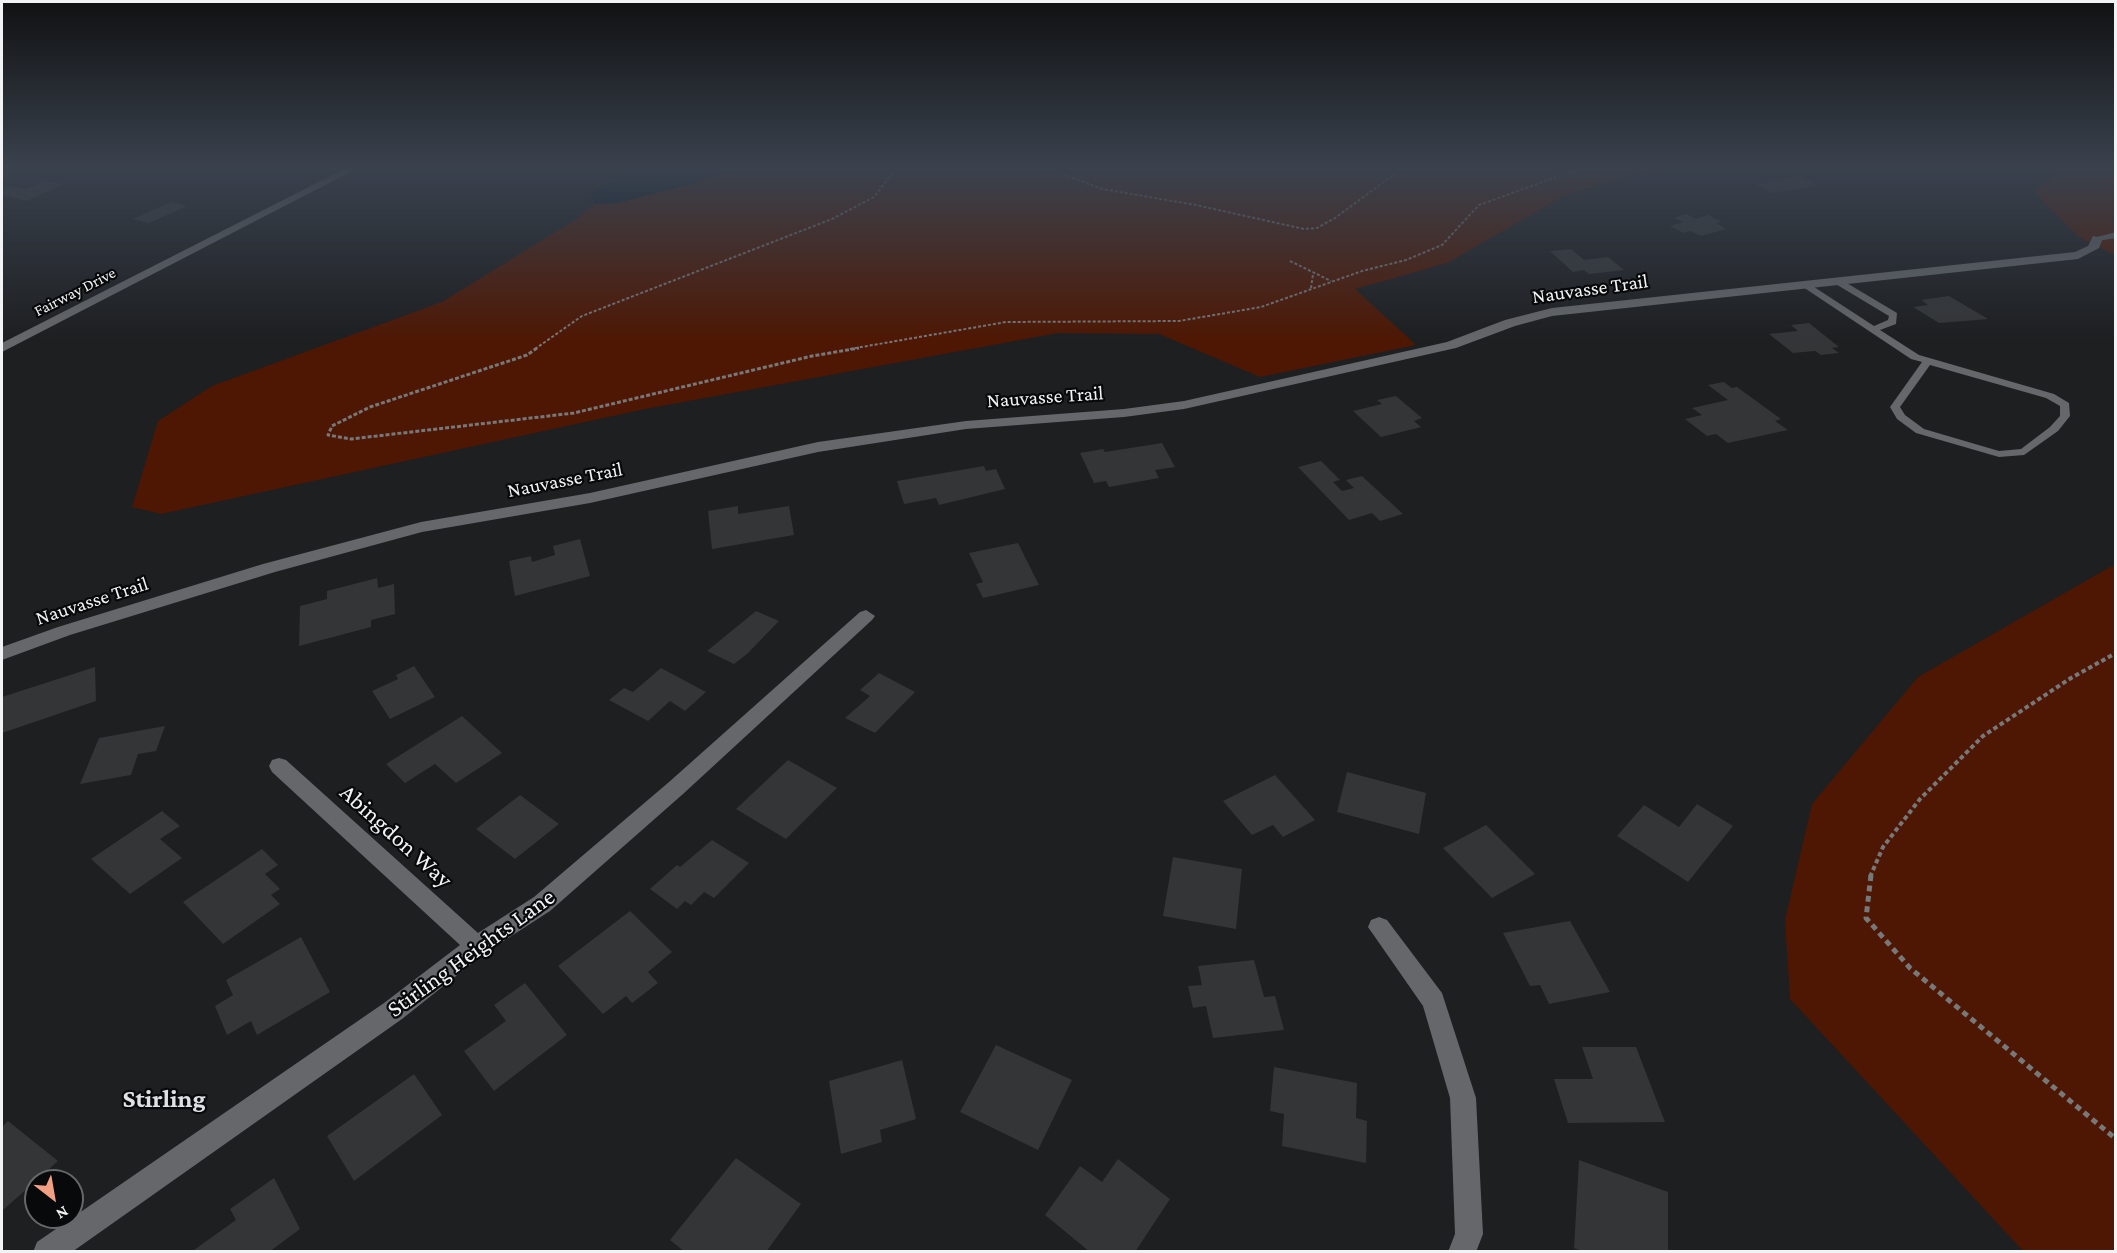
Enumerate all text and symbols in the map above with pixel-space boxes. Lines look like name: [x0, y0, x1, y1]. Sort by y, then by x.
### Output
street label: Fairway Drive: [31, 263, 119, 321]
street label: Nauvasse Trail: [1530, 269, 1650, 309]
street label: Nauvasse Trail: [986, 381, 1104, 413]
street label: Nauvasse Trail: [505, 457, 625, 503]
street label: Nauvasse Trail: [33, 572, 151, 630]
street label: Abingdon Way: [334, 778, 458, 894]
street label: Stirling Heights Lane: [381, 882, 561, 1024]
district label: Stirling: [122, 1083, 206, 1115]
north arrow: [24, 1169, 84, 1229]
text: N: [53, 1203, 72, 1223]

